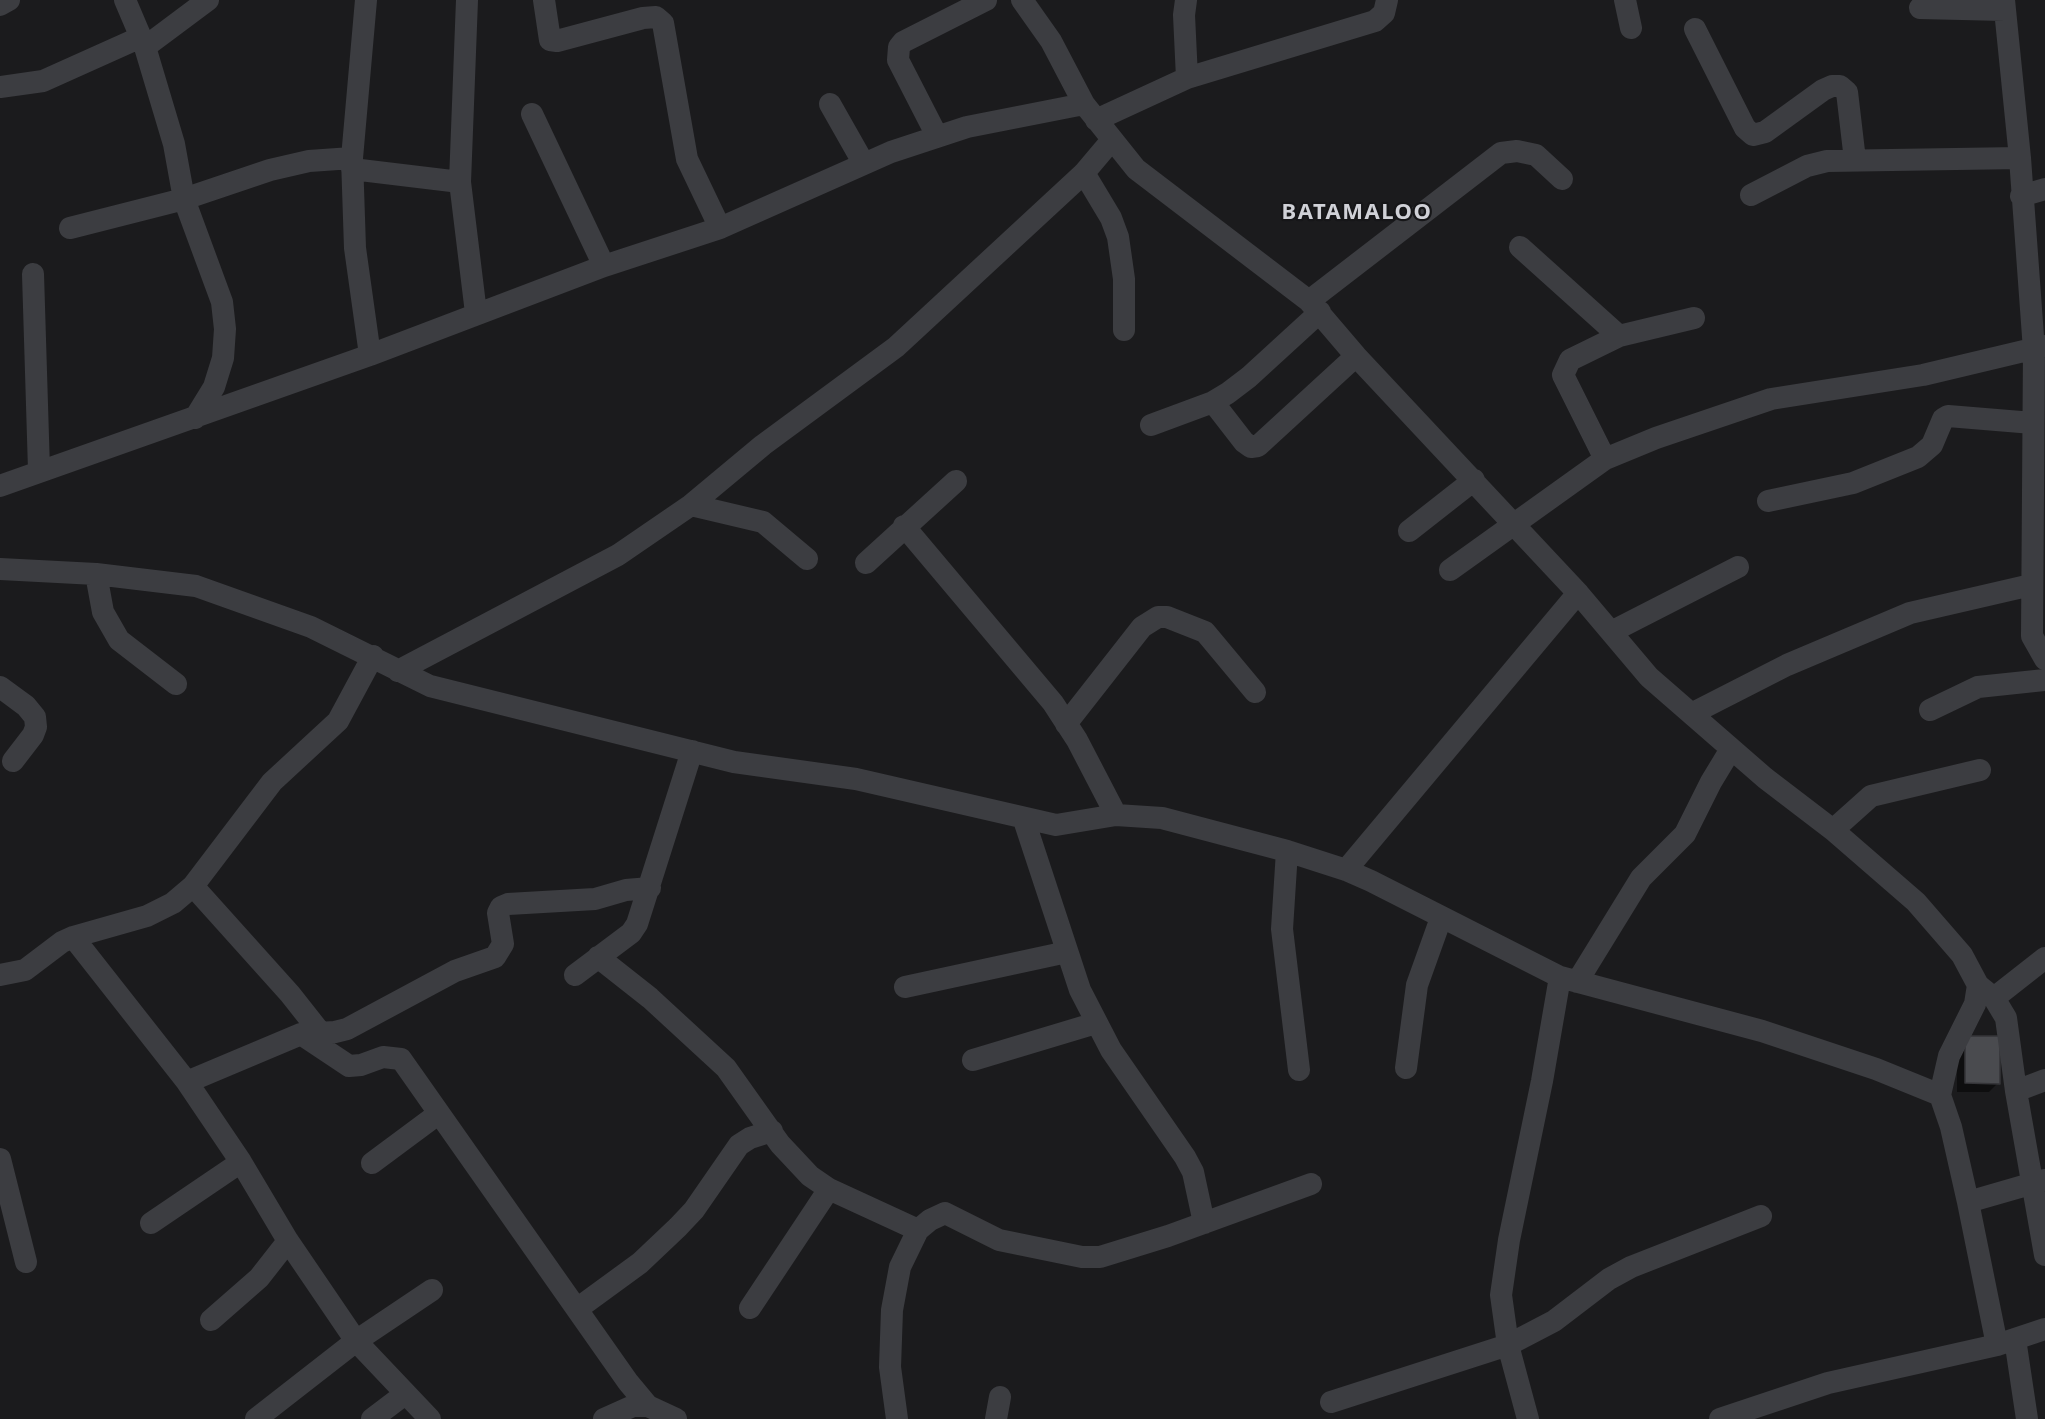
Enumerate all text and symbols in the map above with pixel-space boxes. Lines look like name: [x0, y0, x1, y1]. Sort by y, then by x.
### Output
district label: BATAMALOO: [1282, 200, 1432, 226]

